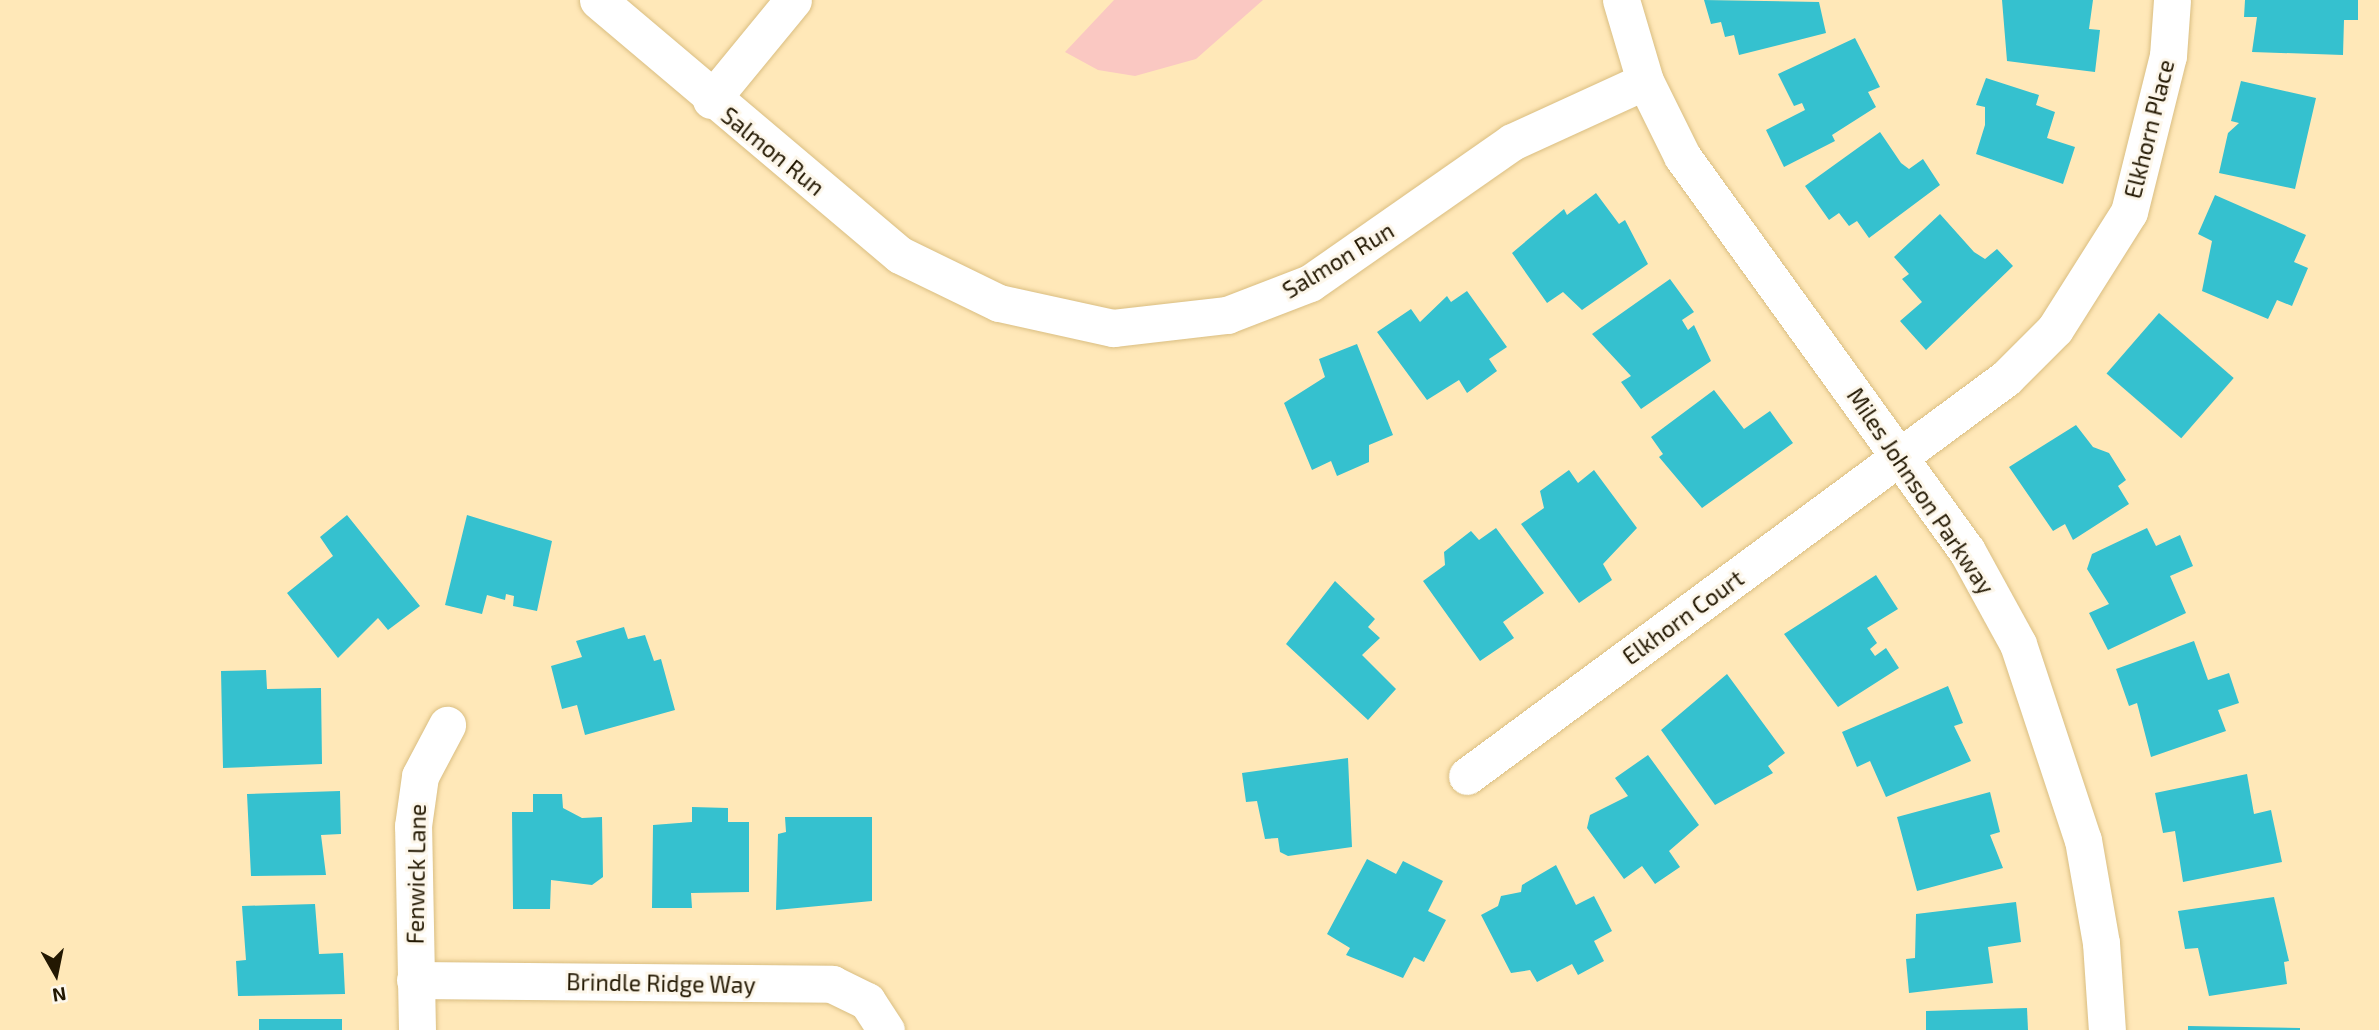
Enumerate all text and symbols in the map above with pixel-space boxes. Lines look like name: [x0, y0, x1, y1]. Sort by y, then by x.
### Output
street label: Elkhorn Place: [2118, 57, 2180, 201]
street label: Salmon Run: [716, 101, 830, 201]
street label: Salmon Run: [1277, 216, 1399, 304]
street label: Miles Johnson Parkway: [1841, 382, 2001, 600]
street label: Elkhorn Court: [1617, 564, 1749, 670]
street label: Fenwick Lane: [401, 803, 431, 945]
north arrow: [21, 939, 91, 1009]
street label: Brindle Ridge Way: [566, 968, 756, 998]
text: N: [51, 983, 68, 1008]

